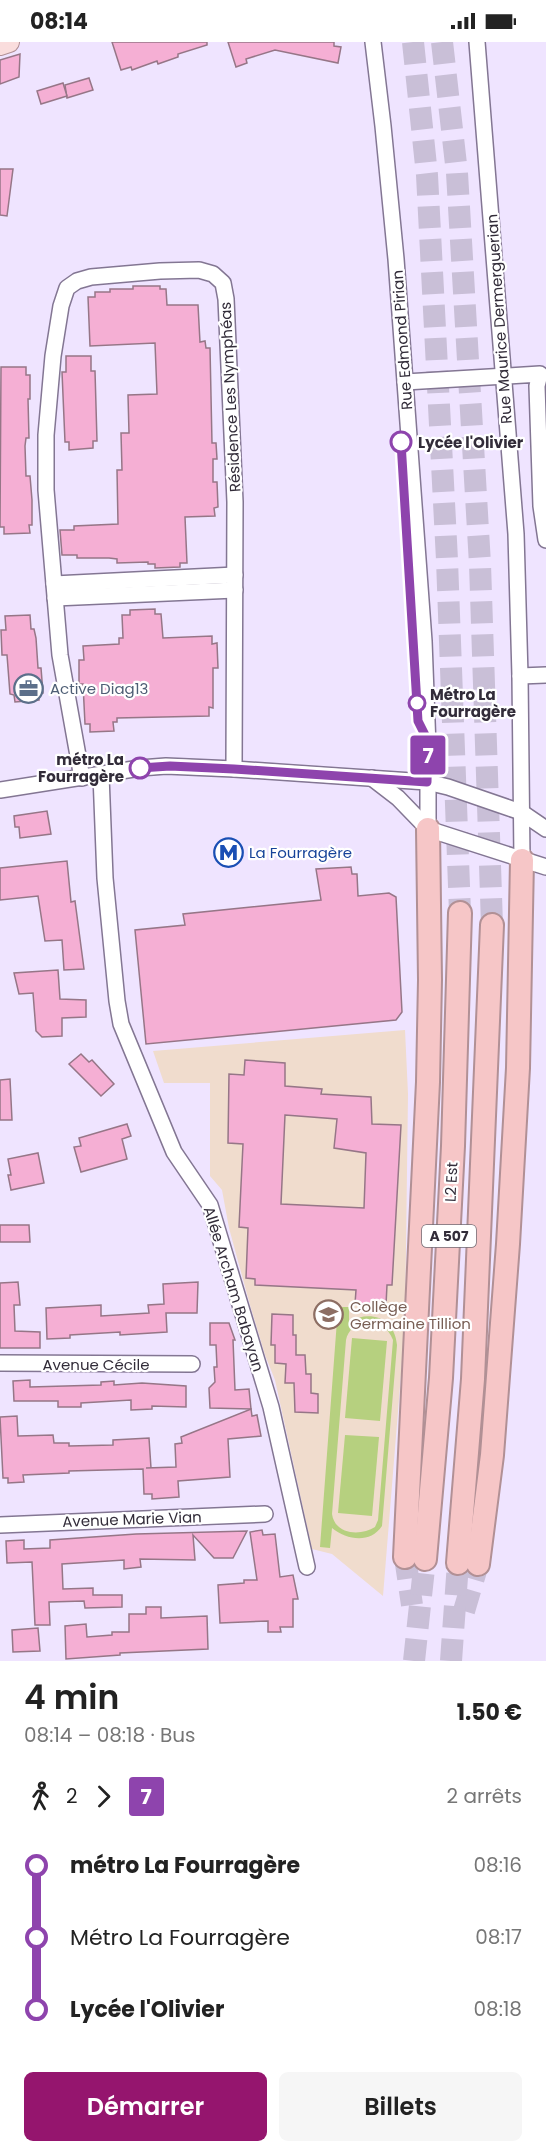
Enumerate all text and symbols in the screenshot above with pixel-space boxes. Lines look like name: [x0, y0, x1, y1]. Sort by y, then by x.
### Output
text: 08:14: [30, 6, 88, 37]
street label: Rue Maurice Dermerguerian: [481, 213, 517, 425]
street label: Rue Edmond Pirian: [387, 269, 417, 411]
street label: Résidence Les Nymphéas: [215, 301, 245, 493]
marker: Lycée l'Olivier: [390, 431, 412, 453]
place label: Lycée l'Olivier: [418, 432, 524, 453]
office icon: Active Diag13: [13, 672, 45, 704]
place label: Active Diag13: [50, 678, 148, 699]
place label: Métro La Fourragère: [430, 684, 516, 722]
marker: Métro La Fourragère: [408, 694, 426, 712]
line badge: 7: [408, 736, 448, 774]
text: 7: [422, 741, 434, 770]
place label: métro La Fourragère: [38, 749, 124, 787]
marker: métro La Fourragère: [129, 757, 151, 779]
metro station icon: La Fourragère: [212, 836, 244, 868]
place label: La Fourragère: [249, 842, 352, 863]
street label: L2 Est: [439, 1161, 463, 1203]
street label: Allée Archam Babayan: [199, 1204, 269, 1374]
road number: A 507: [422, 1225, 476, 1247]
place label: Collège Germaine Tillion: [350, 1296, 471, 1334]
school or university icon: Collège Germaine Tillion: [313, 1299, 345, 1331]
street label: Avenue Cécile: [43, 1354, 150, 1375]
street label: Avenue Marie Vian: [62, 1506, 202, 1532]
text: 4 min: [24, 1674, 119, 1721]
text: 1.50 €: [457, 1697, 522, 1728]
text: 08:14 – 08:18 · Bus: [24, 1721, 196, 1749]
icon: walk: [24, 1780, 57, 1813]
icon: forward: [87, 1780, 120, 1813]
text: 2: [66, 1782, 78, 1810]
text: 7: [141, 1782, 152, 1811]
text: 2 arrêts: [447, 1782, 522, 1810]
text: métro La Fourragère: [70, 1850, 300, 1881]
text: 08:16: [473, 1851, 522, 1879]
text: Métro La Fourragère: [70, 1922, 290, 1953]
text: 08:17: [475, 1923, 522, 1951]
text: Lycée l'Olivier: [70, 1994, 224, 2025]
text: 08:18: [474, 1995, 522, 2023]
button: Démarrer: [24, 2072, 267, 2141]
button: Billets: [279, 2072, 522, 2141]

